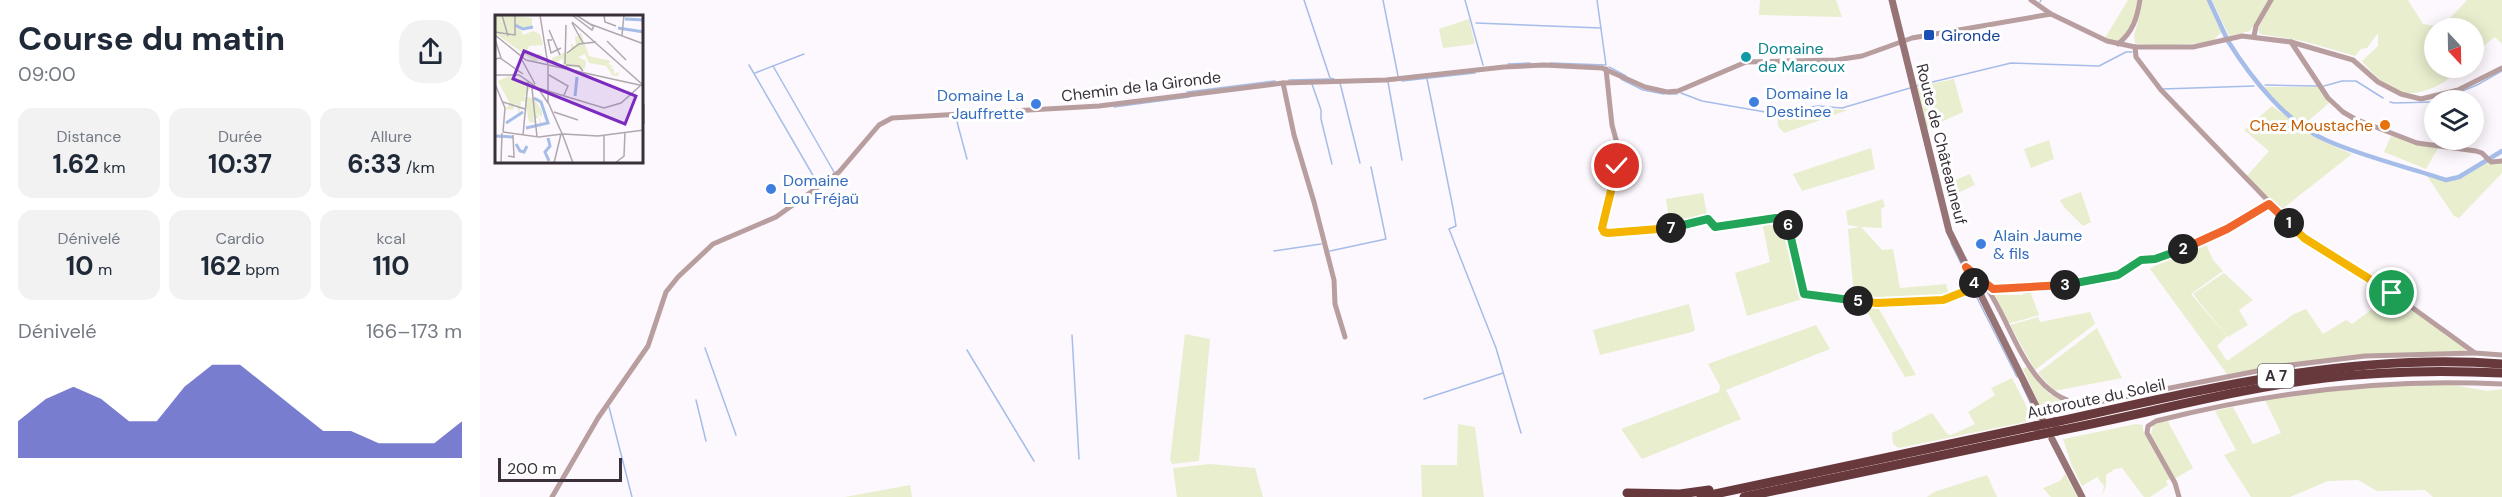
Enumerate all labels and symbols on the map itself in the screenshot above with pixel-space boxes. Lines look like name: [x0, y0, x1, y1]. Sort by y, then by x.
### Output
inset map: [495, 15, 644, 164]
north arrow: [2424, 18, 2484, 78]
place label: Gironde: [1941, 25, 2000, 46]
marker: Gironde: [1922, 28, 1936, 42]
place label: Domaine de Marcoux: [1758, 38, 1845, 77]
marker: Domaine de Marcoux: [1739, 50, 1753, 64]
street label: Route de Châteauneuf: [1911, 61, 1972, 227]
street label: Chemin de la Gironde: [1060, 66, 1222, 107]
place label: Domaine la Destinee: [1766, 83, 1848, 122]
place label: Domaine La Jauffrette: [937, 85, 1024, 124]
marker: Domaine la Destinee: [1747, 95, 1761, 109]
marker: Domaine La Jauffrette: [1029, 97, 1043, 111]
place label: Chez Moustache: [2249, 115, 2373, 136]
marker: Chez Moustache: [2378, 118, 2392, 132]
pin: [1591, 140, 1642, 191]
place label: Domaine Lou Fréjaü: [783, 170, 859, 209]
marker: Domaine Lou Fréjaü: [764, 182, 778, 196]
pin: 1: [2274, 208, 2304, 238]
pin: 6: [1773, 210, 1803, 240]
pin: 7: [1656, 213, 1686, 243]
place label: Alain Jaume & fils: [1993, 225, 2082, 264]
pin: 2: [2168, 234, 2198, 264]
marker: Alain Jaume & fils: [1974, 237, 1988, 251]
pin: [2366, 267, 2417, 318]
pin: 4: [1959, 268, 1989, 298]
pin: 3: [2050, 270, 2080, 300]
pin: 5: [1843, 286, 1873, 316]
road number: A 7: [2258, 364, 2294, 388]
street label: Autoroute du Soleil: [2025, 374, 2167, 423]
scale bar: [498, 455, 622, 482]

